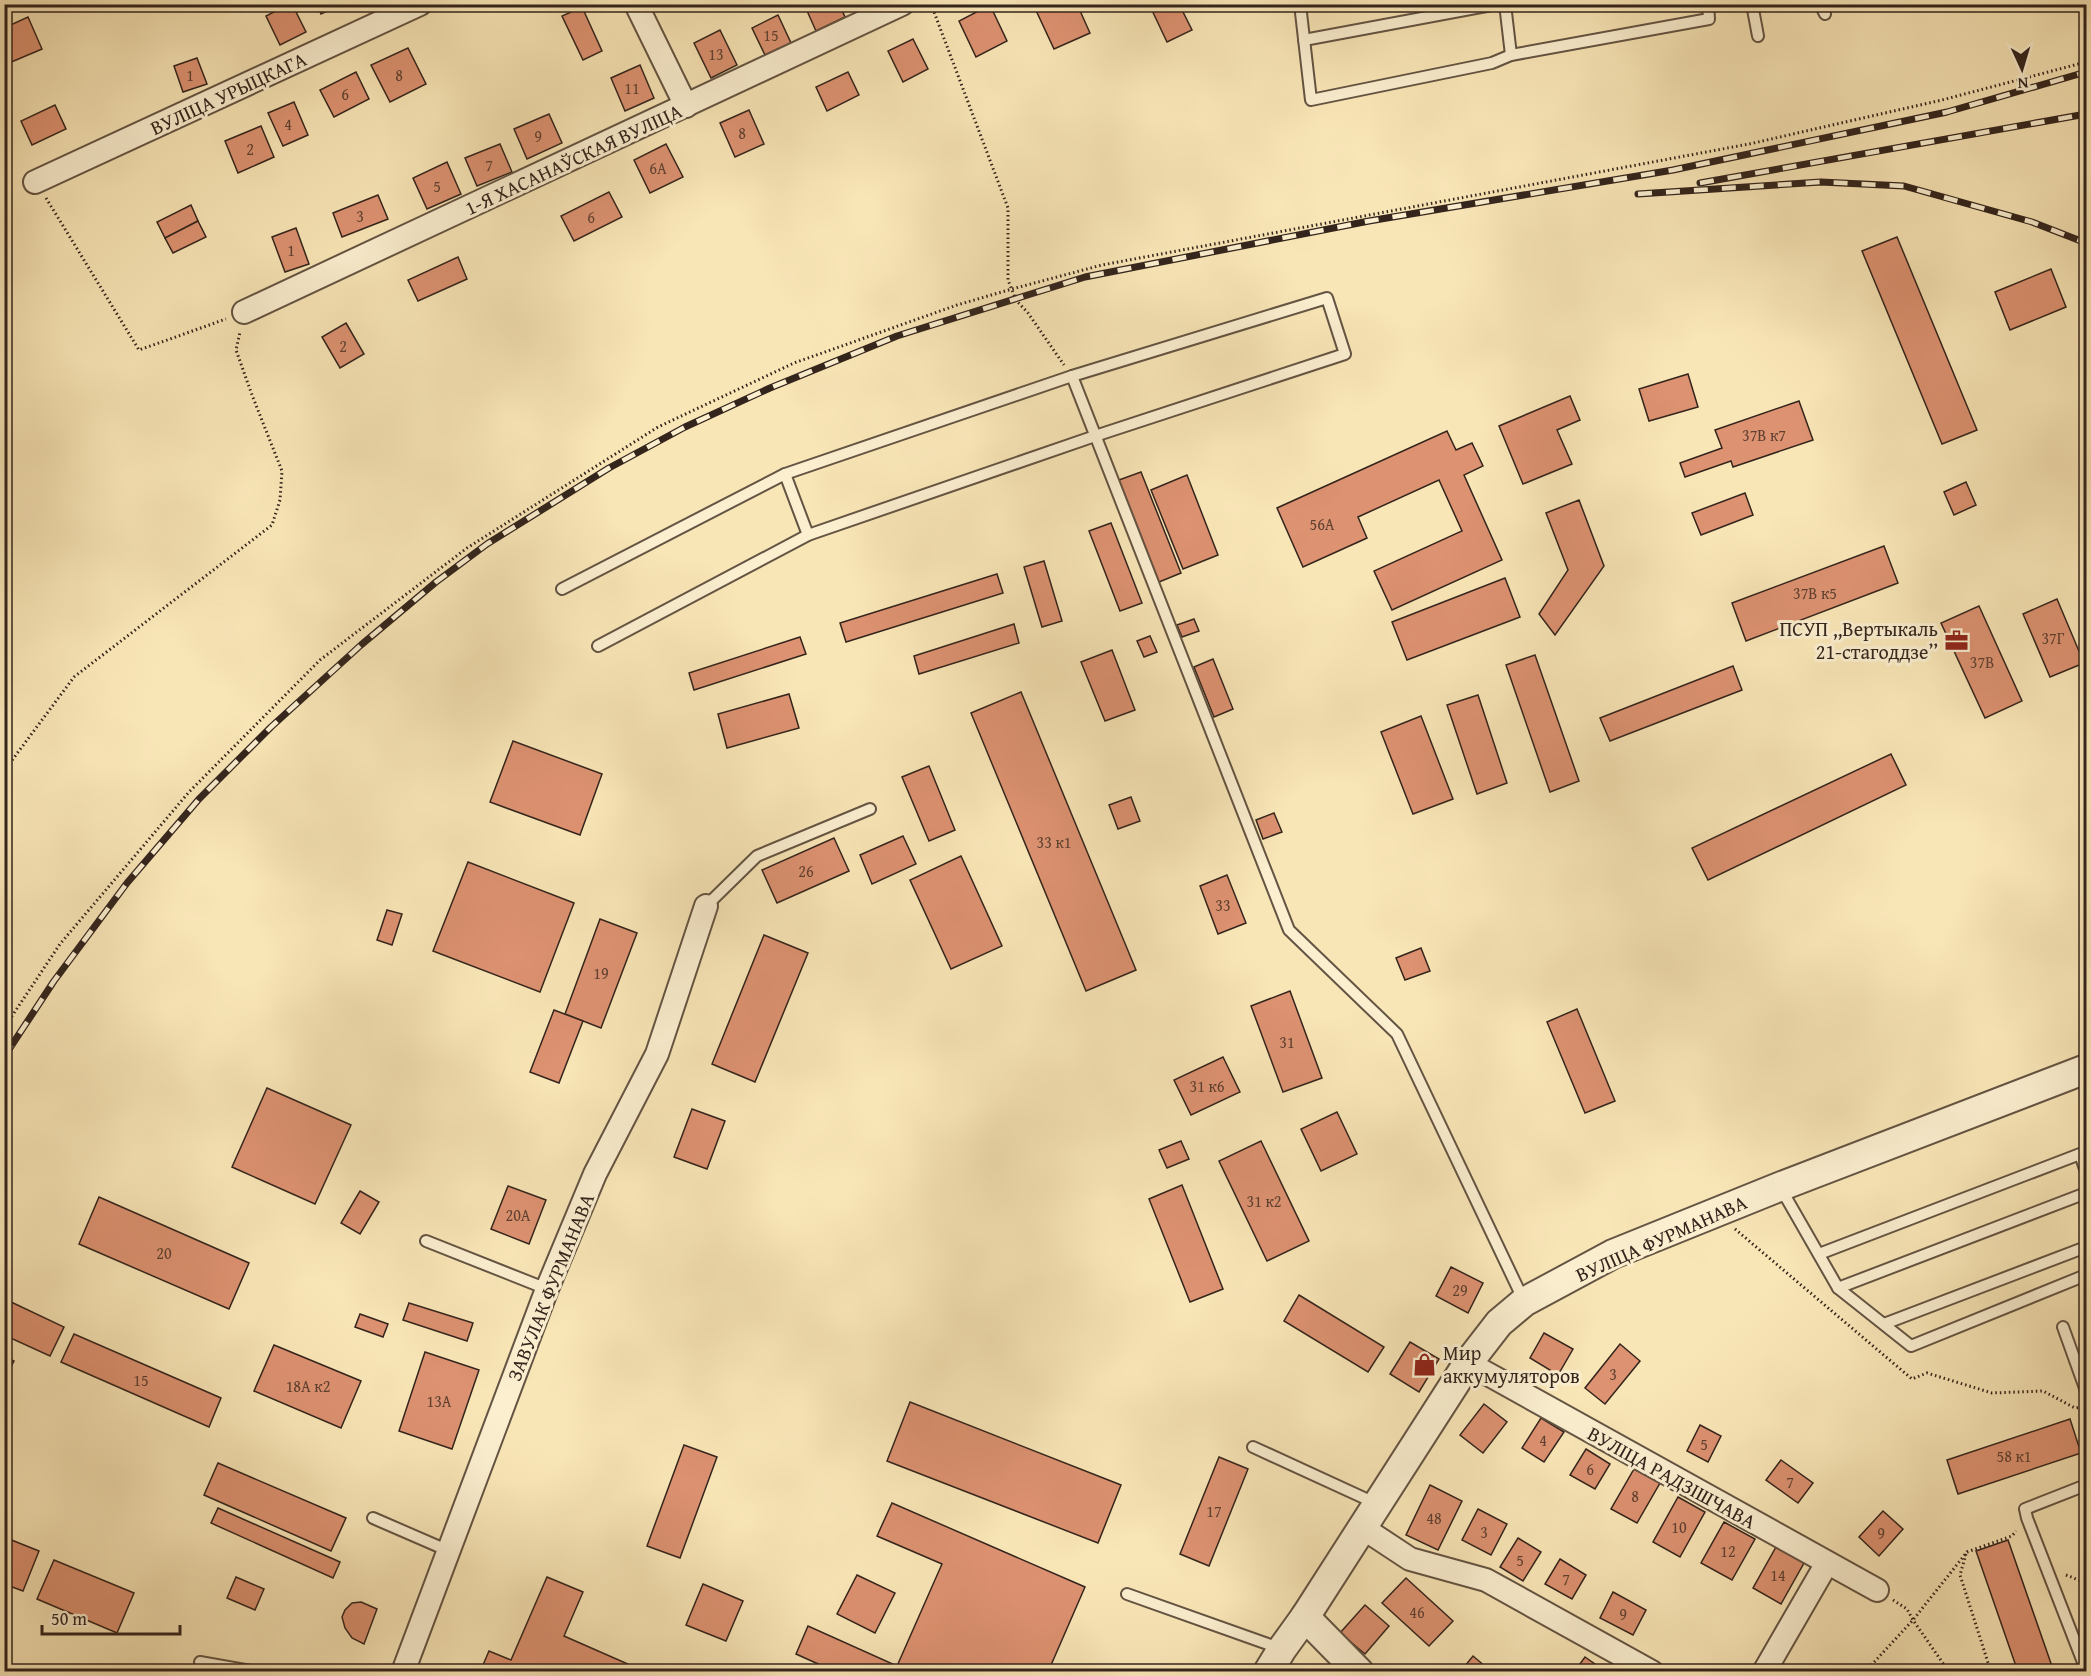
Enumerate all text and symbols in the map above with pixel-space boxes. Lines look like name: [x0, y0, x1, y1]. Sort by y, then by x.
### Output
house number: 15: [763, 23, 779, 47]
north arrow: [1992, 39, 2052, 99]
house number: 13: [708, 42, 724, 66]
street label: ВУЛІЦА УРЫЦКАГА: [145, 44, 311, 142]
house number: 1: [186, 63, 194, 87]
house number: 8: [395, 63, 403, 87]
text: N: [2017, 72, 2029, 96]
house number: 11: [624, 76, 640, 100]
house number: 6: [341, 82, 349, 106]
street label: 1-Я ХАСАНАЎСКАЯ ВУЛІЦА: [460, 96, 686, 222]
house number: 4: [284, 112, 292, 136]
house number: 8: [738, 121, 746, 145]
house number: 9: [534, 124, 542, 148]
house number: 2: [246, 137, 254, 161]
house number: 7: [485, 153, 493, 177]
house number: 6А: [649, 156, 667, 180]
house number: 5: [433, 174, 441, 198]
house number: 3: [356, 204, 364, 228]
house number: 6: [587, 205, 595, 229]
house number: 1: [287, 238, 295, 262]
house number: 2: [339, 334, 347, 358]
house number: 37В к7: [1742, 423, 1786, 447]
house number: 56А: [1309, 512, 1335, 536]
house number: 37В к5: [1793, 581, 1837, 605]
place label: ПСУП ,,Вертыкаль 21-стагоддзе’’: [1779, 614, 1938, 666]
house number: 37Г: [2041, 626, 2065, 650]
office icon: ПСУП ,,Вертыкаль 21-стагоддзе’’: [1943, 627, 1969, 653]
house number: 37В: [1970, 650, 1994, 674]
house number: 33 к1: [1036, 830, 1072, 854]
house number: 26: [798, 859, 814, 883]
house number: 33: [1215, 893, 1231, 917]
house number: 19: [593, 961, 609, 985]
house number: 31: [1279, 1030, 1295, 1054]
house number: 31 к6: [1189, 1074, 1225, 1098]
street label: ВУЛІЦА ФУРМАНАВА: [1571, 1187, 1751, 1289]
street label: ЗАВУЛАК ФУРМАНАВА: [499, 1189, 601, 1385]
house number: 31 к2: [1246, 1189, 1282, 1213]
house number: 20А: [505, 1203, 531, 1227]
house number: 20: [156, 1241, 172, 1265]
house number: 29: [1452, 1278, 1468, 1302]
place label: Мир аккумуляторов: [1443, 1338, 1580, 1390]
shop icon: Мир аккумуляторов: [1412, 1351, 1438, 1377]
house number: 3: [1609, 1362, 1617, 1386]
house number: 15: [133, 1368, 149, 1392]
house number: 18А к2: [286, 1374, 330, 1398]
house number: 13А: [426, 1389, 452, 1413]
street label: ВУЛІЦА РАДЗІШЧАВА: [1583, 1419, 1761, 1535]
house number: 4: [1539, 1428, 1547, 1452]
house number: 5: [1700, 1432, 1708, 1456]
house number: 58 к1: [1996, 1444, 2032, 1468]
house number: 6: [1586, 1457, 1594, 1481]
house number: 7: [1786, 1470, 1794, 1494]
house number: 8: [1631, 1484, 1639, 1508]
house number: 17: [1206, 1499, 1222, 1523]
house number: 48: [1426, 1506, 1442, 1530]
house number: 10: [1671, 1515, 1687, 1539]
house number: 3: [1480, 1520, 1488, 1544]
house number: 9: [1877, 1521, 1885, 1545]
house number: 12: [1720, 1539, 1736, 1563]
house number: 5: [1516, 1548, 1524, 1572]
house number: 14: [1770, 1563, 1786, 1587]
house number: 7: [1562, 1567, 1570, 1591]
scale bar: [42, 1598, 180, 1636]
house number: 46: [1409, 1600, 1425, 1624]
house number: 9: [1619, 1602, 1627, 1626]
text: 50 m: [51, 1605, 87, 1632]

